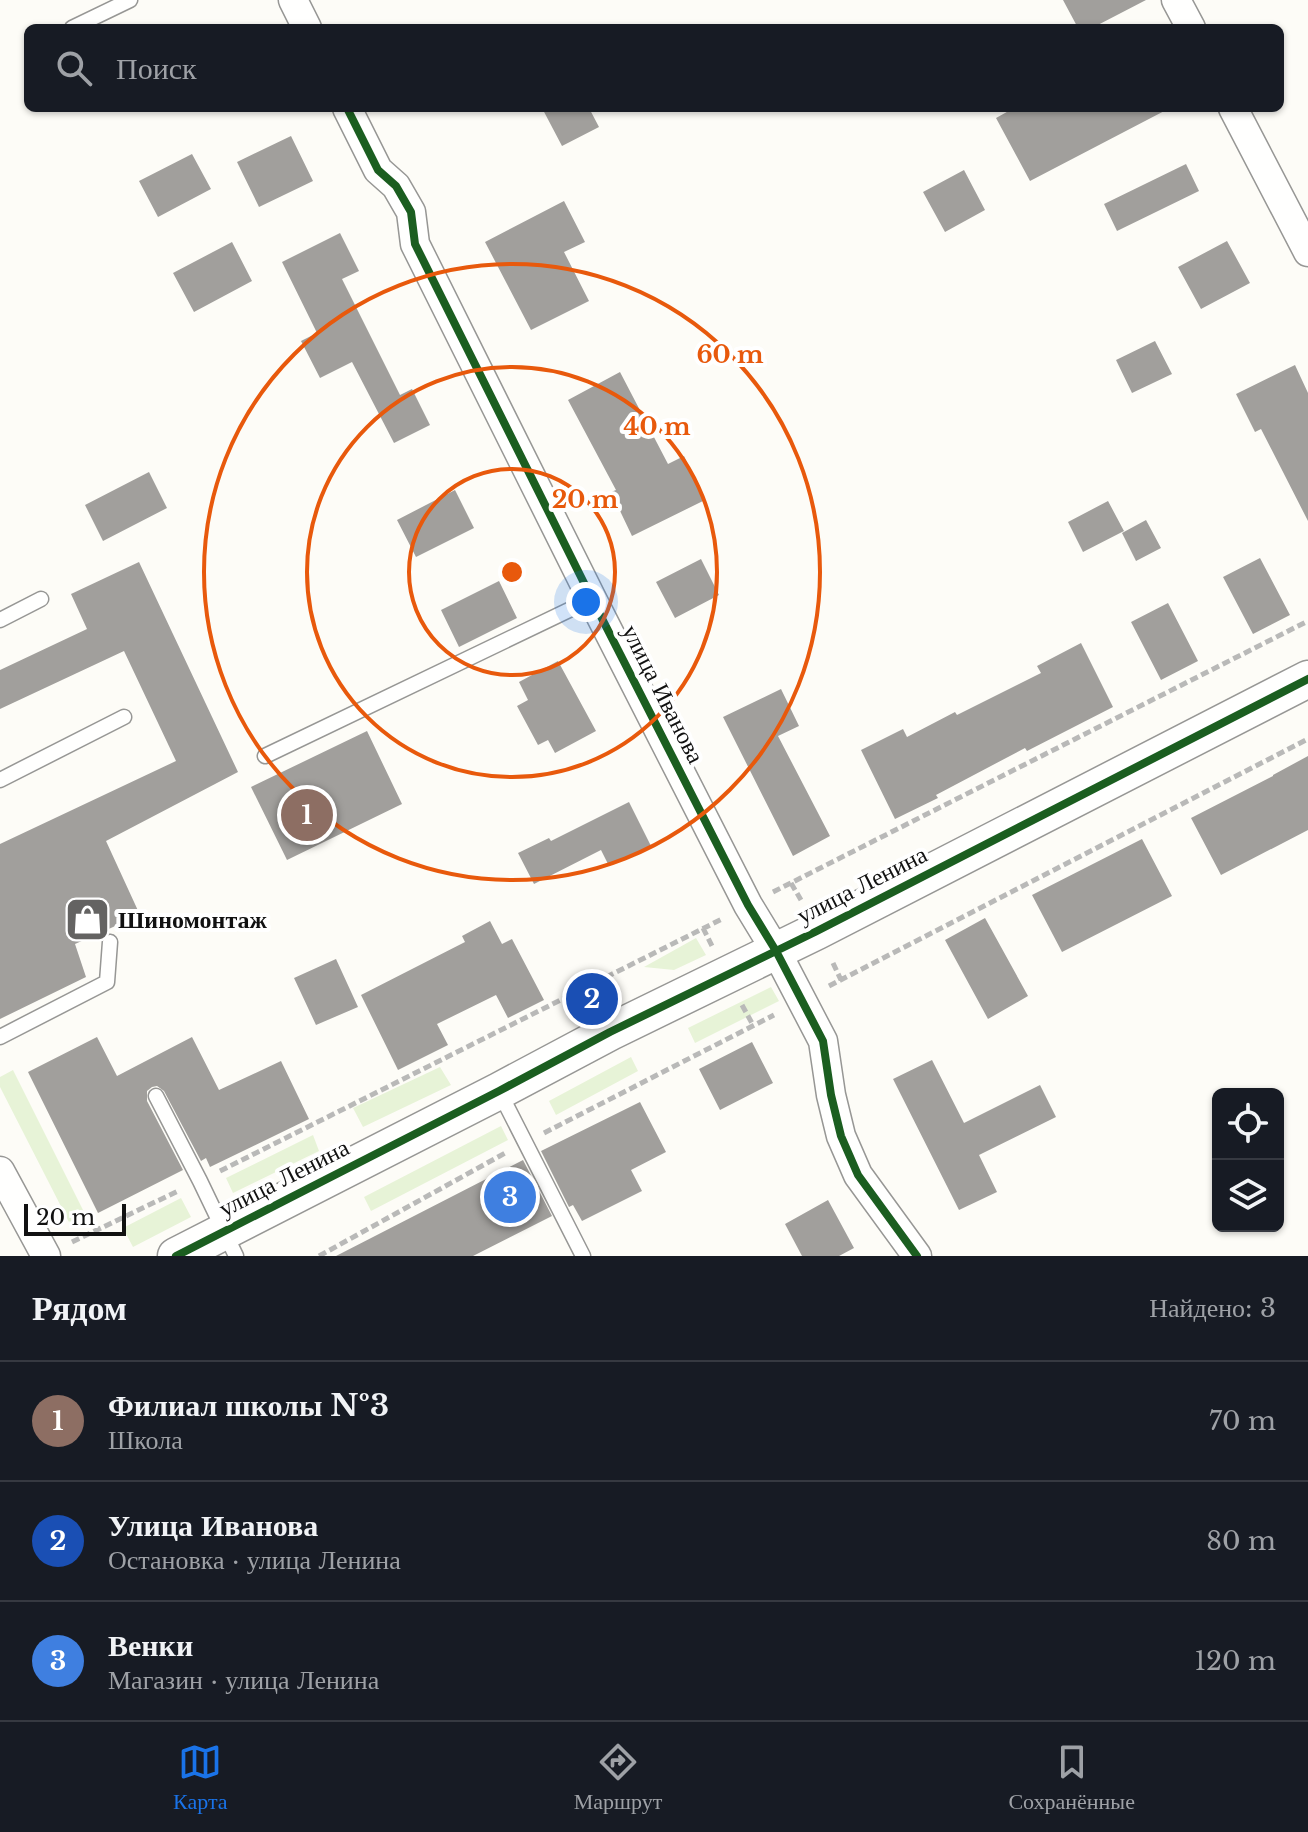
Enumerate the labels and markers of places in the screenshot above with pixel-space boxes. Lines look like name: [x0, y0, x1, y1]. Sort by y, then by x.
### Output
centre of rings: [498, 558, 526, 586]
pin: 1: [281, 785, 333, 845]
shop icon: Шиномонтаж: [63, 896, 111, 944]
place label: Шиномонтаж: [118, 905, 267, 934]
pin: 2: [566, 969, 618, 1029]
pin: 3: [484, 1167, 536, 1227]

